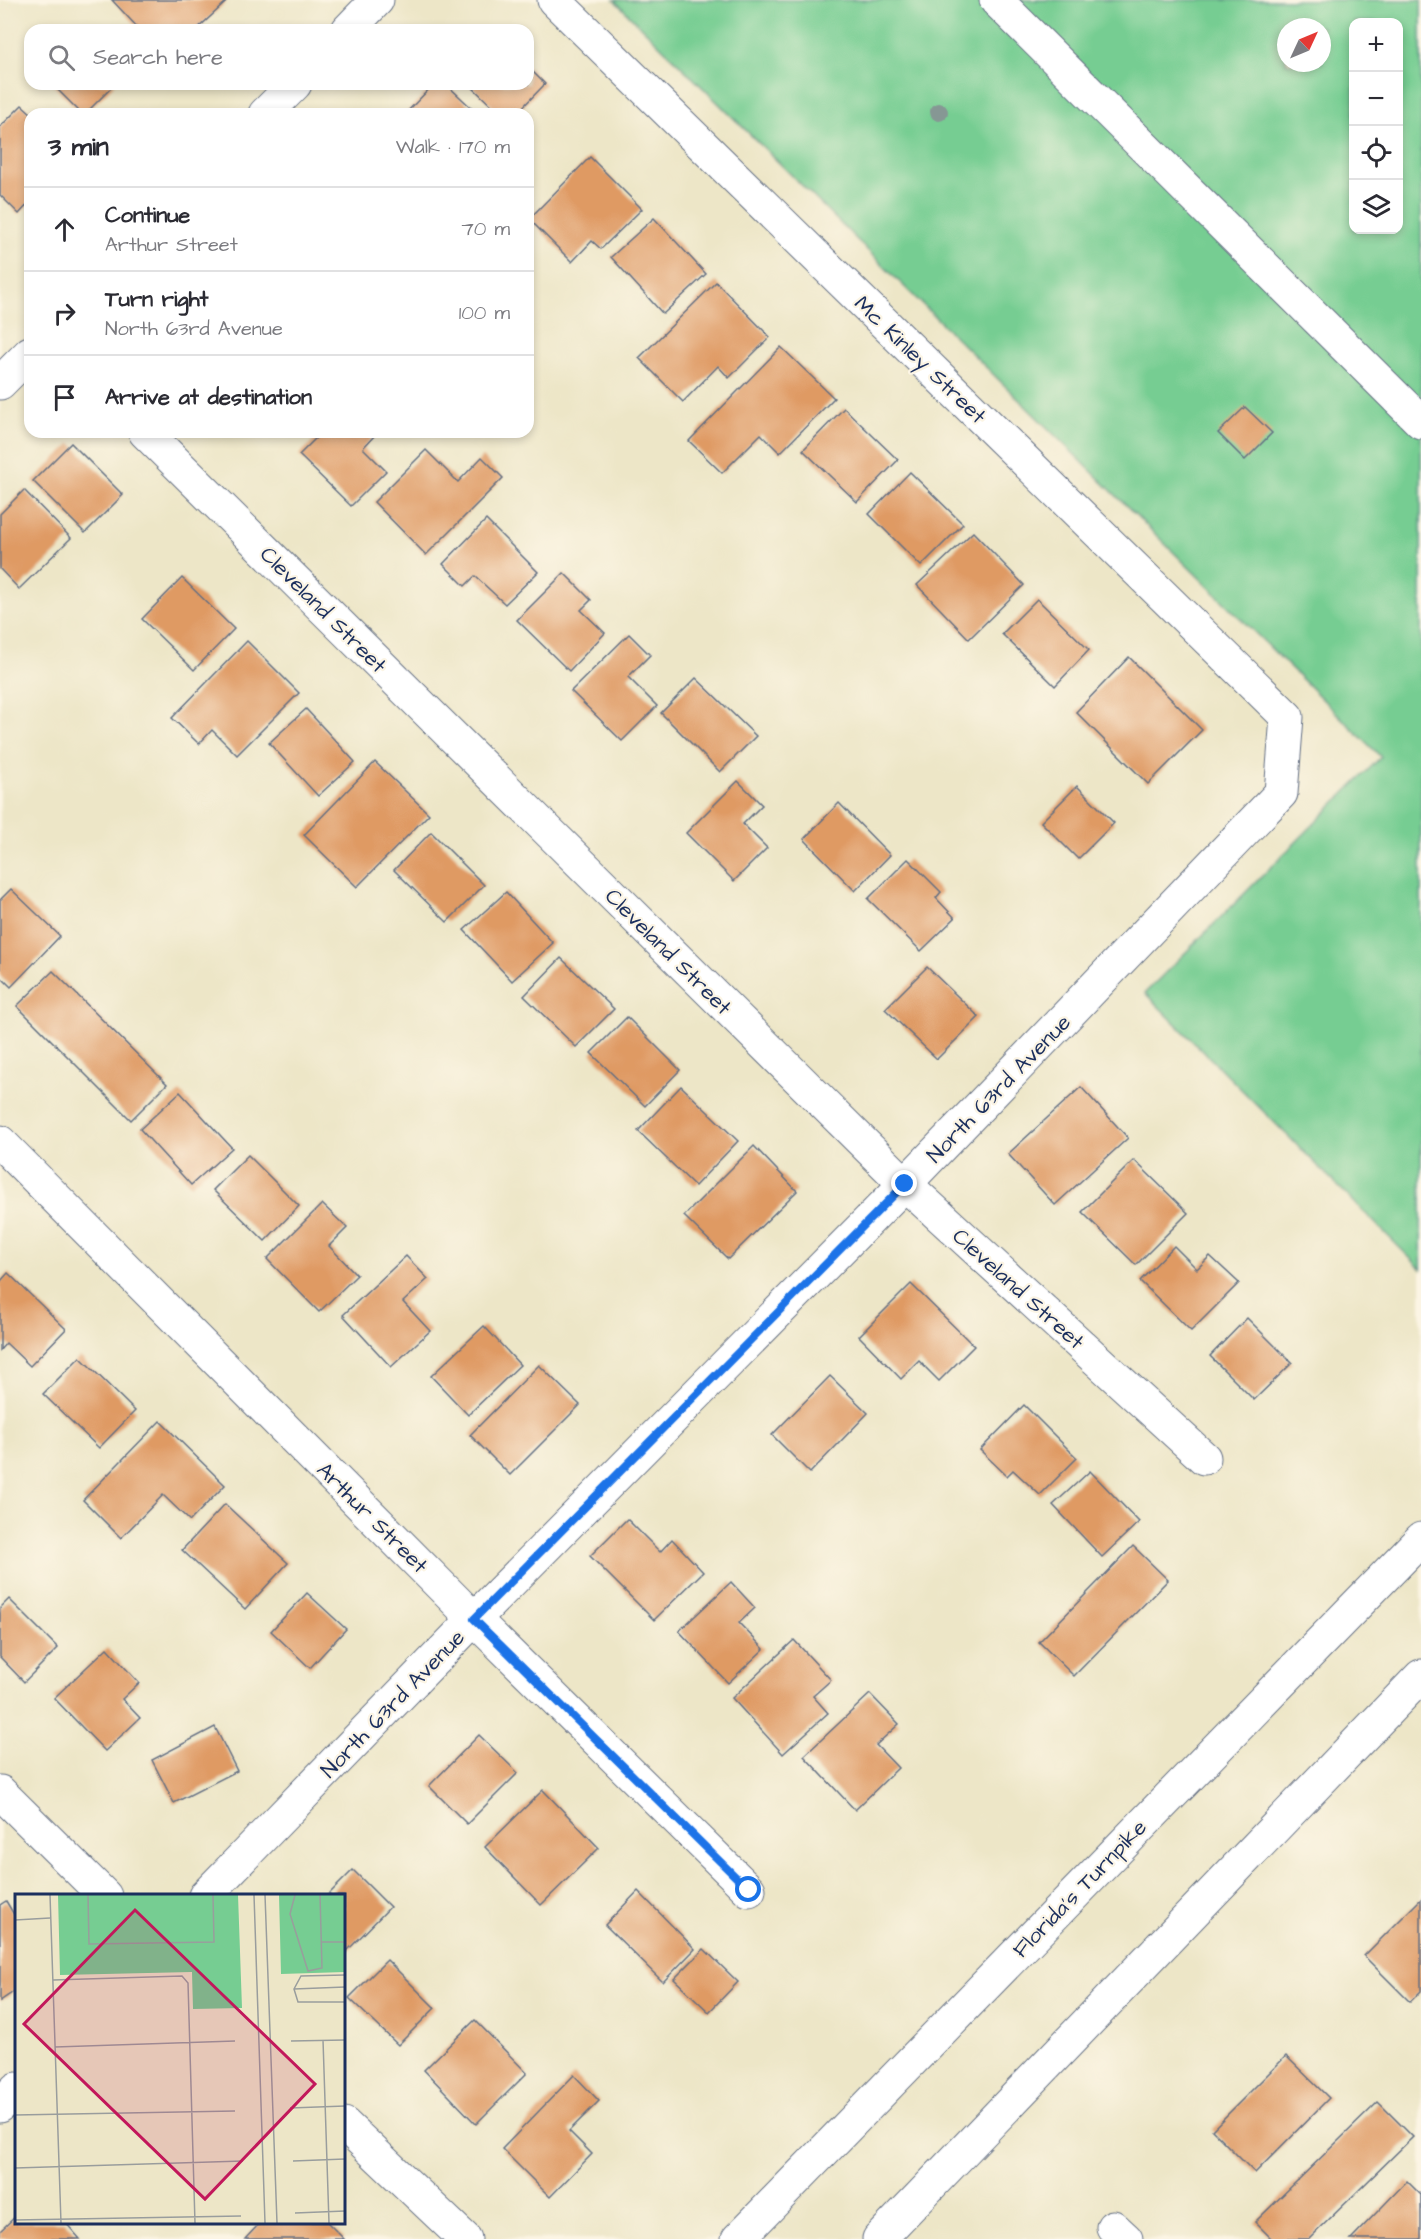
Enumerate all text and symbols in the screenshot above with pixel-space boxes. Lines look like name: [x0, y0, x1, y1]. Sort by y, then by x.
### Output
north arrow: [1277, 18, 1331, 72]
map controls: [1349, 18, 1403, 234]
button: +: [1349, 18, 1403, 72]
search box: [24, 24, 534, 90]
icon: search: [45, 41, 78, 74]
text: Search here: [93, 42, 223, 73]
button: −: [1349, 72, 1403, 126]
button: locate: [1349, 126, 1403, 180]
text: 3 min: [48, 129, 109, 165]
text: Walk · 170 m: [396, 133, 510, 161]
button: layers: [1349, 180, 1403, 234]
text: Continue: [105, 200, 190, 231]
icon: ahead: [48, 213, 81, 246]
text: 70 m: [462, 215, 510, 243]
text: Arthur Street: [105, 231, 238, 259]
text: Turn right: [105, 284, 208, 315]
street label: Mc Kinley Street: [846, 289, 993, 432]
icon: right: [48, 297, 81, 330]
text: 100 m: [459, 299, 510, 327]
text: North 63rd Avenue: [105, 315, 283, 343]
icon: arrive: [48, 381, 81, 414]
text: Arrive at destination: [105, 382, 312, 413]
street label: Cleveland Street: [253, 540, 393, 680]
street label: Cleveland Street: [598, 882, 738, 1022]
street label: North 63rd Avenue: [920, 1008, 1078, 1170]
route end: [891, 1170, 917, 1196]
street label: Cleveland Street: [945, 1221, 1091, 1357]
street label: Arthur Street: [309, 1455, 435, 1581]
street label: North 63rd Avenue: [314, 1623, 472, 1785]
street label: Florida's Turnpike: [1006, 1813, 1154, 1965]
route start: [735, 1876, 761, 1902]
inset map: [15, 1894, 345, 2224]

